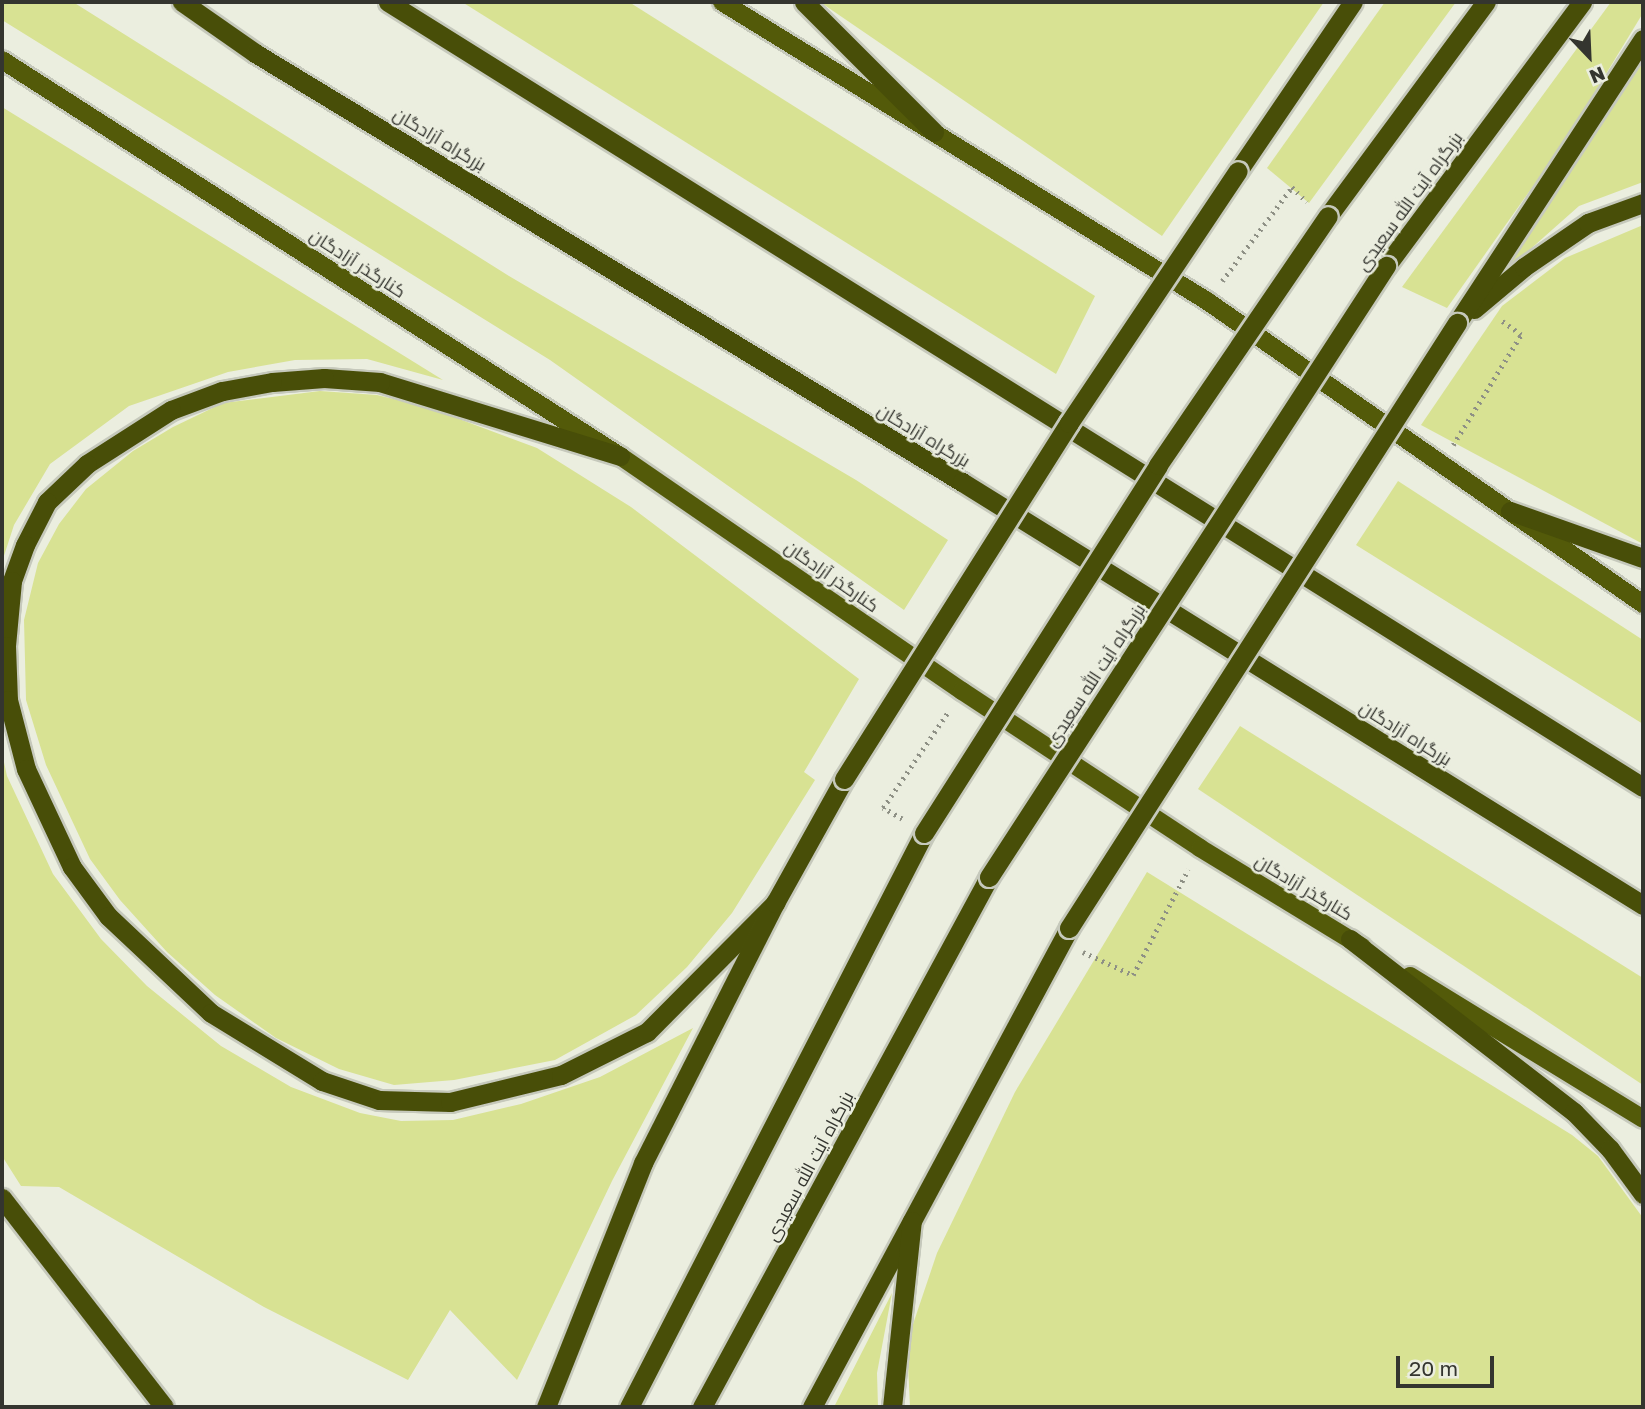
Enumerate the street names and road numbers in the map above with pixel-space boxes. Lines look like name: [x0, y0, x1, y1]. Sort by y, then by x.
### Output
street label: بزرگراه آزادگان: [389, 103, 491, 175]
street label: بزرگراه آیت الله سعیدی: [1351, 127, 1467, 275]
street label: کنارگذر آزادگان: [306, 224, 410, 302]
street label: بزرگراه آزادگان: [873, 399, 975, 471]
street label: کنارگذر آزادگان: [781, 536, 883, 616]
street label: بزرگراه آیت الله سعیدی: [1040, 599, 1150, 751]
street label: بزرگراه آزادگان: [1356, 696, 1456, 770]
street label: کنارگذر آزادگان: [1251, 849, 1357, 925]
street label: بزرگراه آیت الله سعیدی: [760, 1087, 858, 1245]

